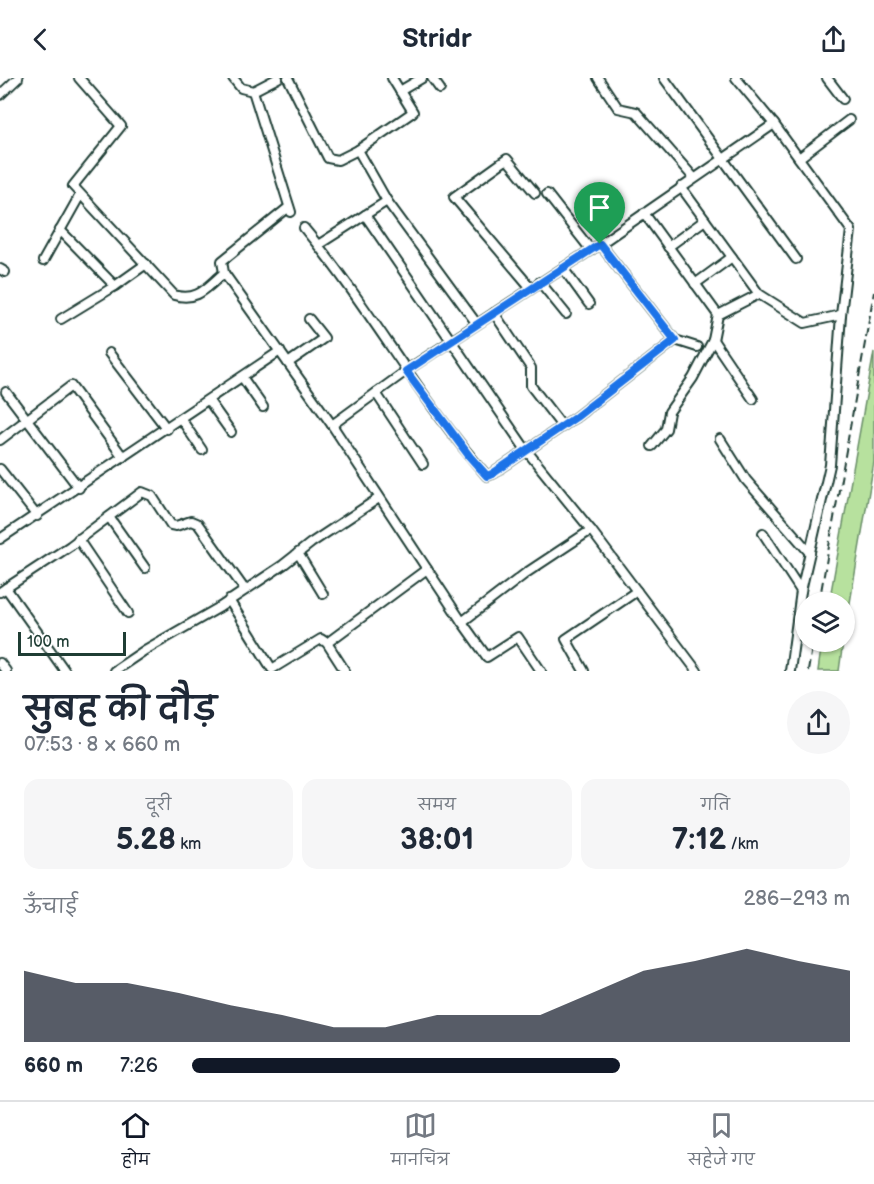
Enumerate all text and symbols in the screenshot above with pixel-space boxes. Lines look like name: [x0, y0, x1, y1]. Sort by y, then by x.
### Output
icon: back: [24, 23, 57, 56]
text: Stridr: [402, 23, 472, 55]
icon: share: [817, 23, 850, 56]
pin: [574, 182, 625, 244]
icon: arrive: [583, 191, 616, 224]
map controls: [795, 592, 855, 652]
button: layers: [795, 592, 855, 652]
scale bar: [18, 629, 126, 656]
text: 100 m: [27, 633, 70, 652]
text: सुबह की दौड़: [24, 690, 217, 730]
button: share: [787, 691, 850, 754]
text: 07:53 · 8 × 660 m: [24, 733, 180, 757]
text: दूरी: [146, 796, 171, 815]
text: समय: [418, 796, 456, 815]
text: गति: [701, 796, 730, 815]
text: 5.28: [116, 822, 176, 858]
text: 38:01: [400, 822, 474, 858]
text: 7:12: [672, 822, 726, 858]
text: km: [176, 835, 201, 854]
text: /km: [726, 835, 759, 854]
text: 286–293 m: [744, 887, 850, 911]
text: ऊँचाई: [24, 895, 78, 919]
text: 660 m: [24, 1054, 83, 1078]
text: 7:26: [120, 1054, 158, 1078]
tab: होम: [119, 1109, 152, 1177]
tab: मानचित्र: [391, 1109, 450, 1177]
tab: सहेजे गए: [688, 1109, 755, 1177]

